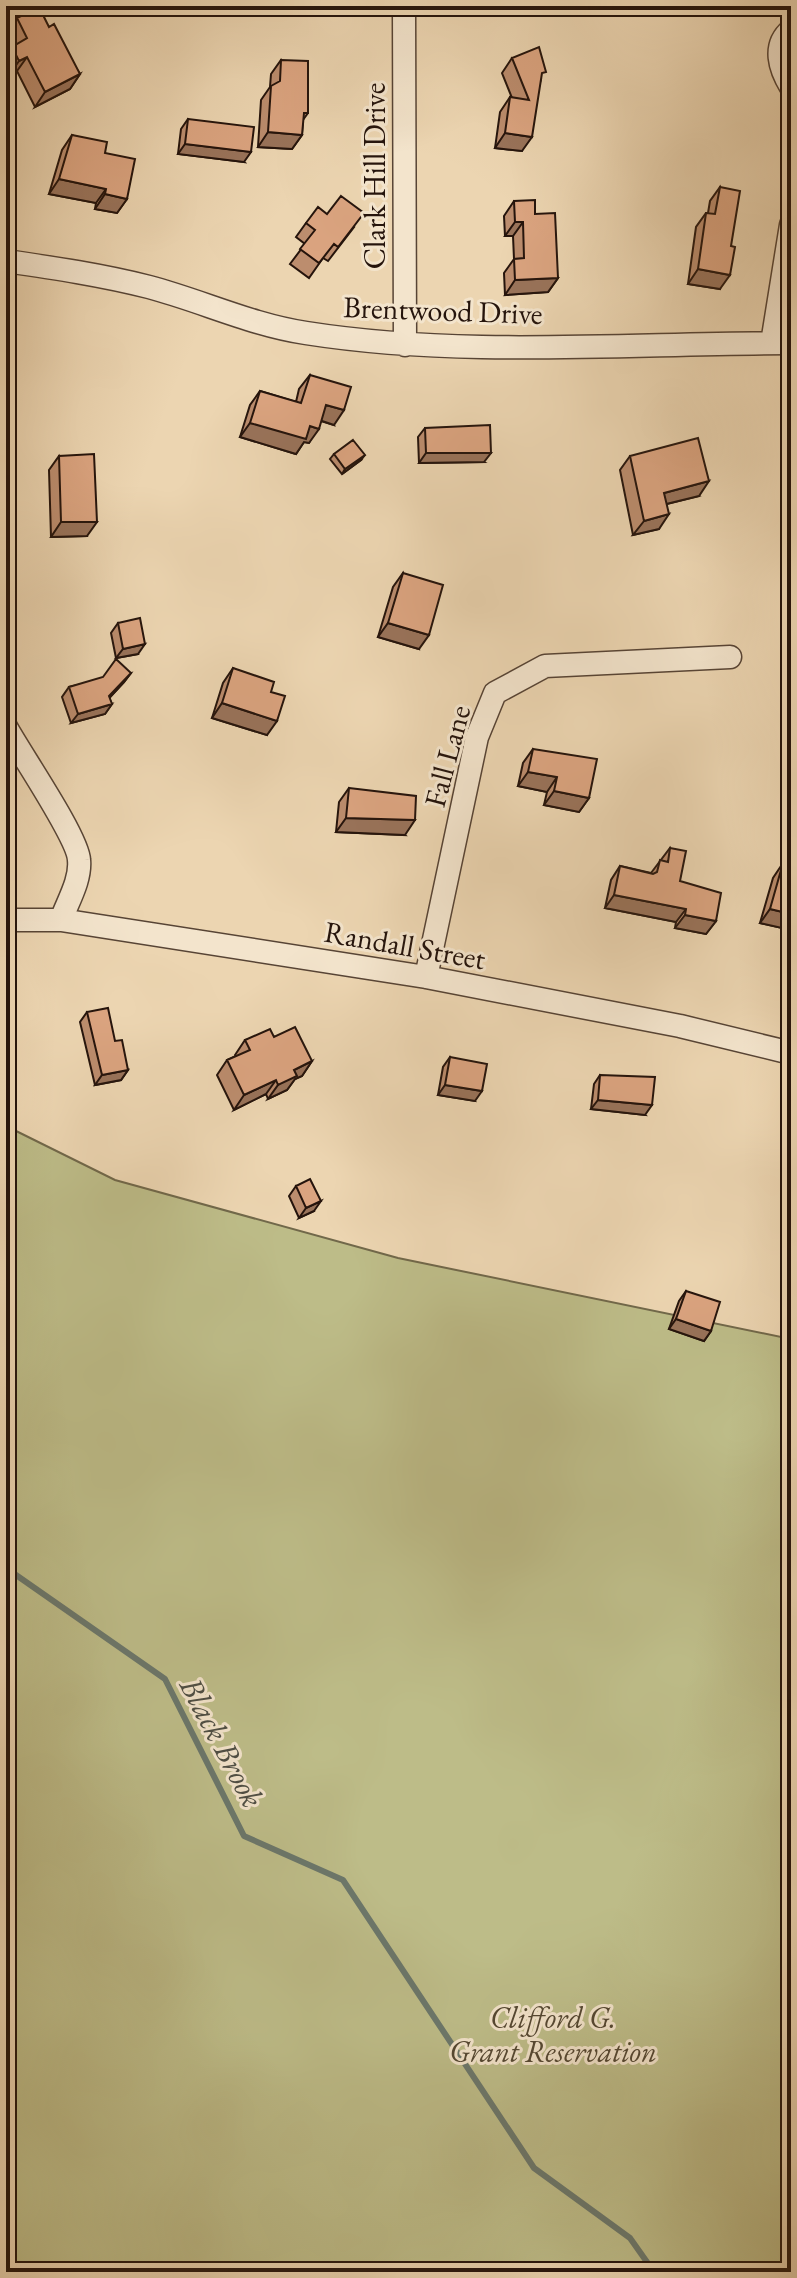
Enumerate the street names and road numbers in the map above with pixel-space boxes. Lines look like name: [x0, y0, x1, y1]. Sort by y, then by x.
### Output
street label: Clark Hill Drive: [355, 83, 394, 269]
street label: Brentwood Drive: [343, 287, 543, 333]
street label: Fall Lane: [415, 701, 479, 811]
street label: Randall Street: [322, 912, 489, 978]

